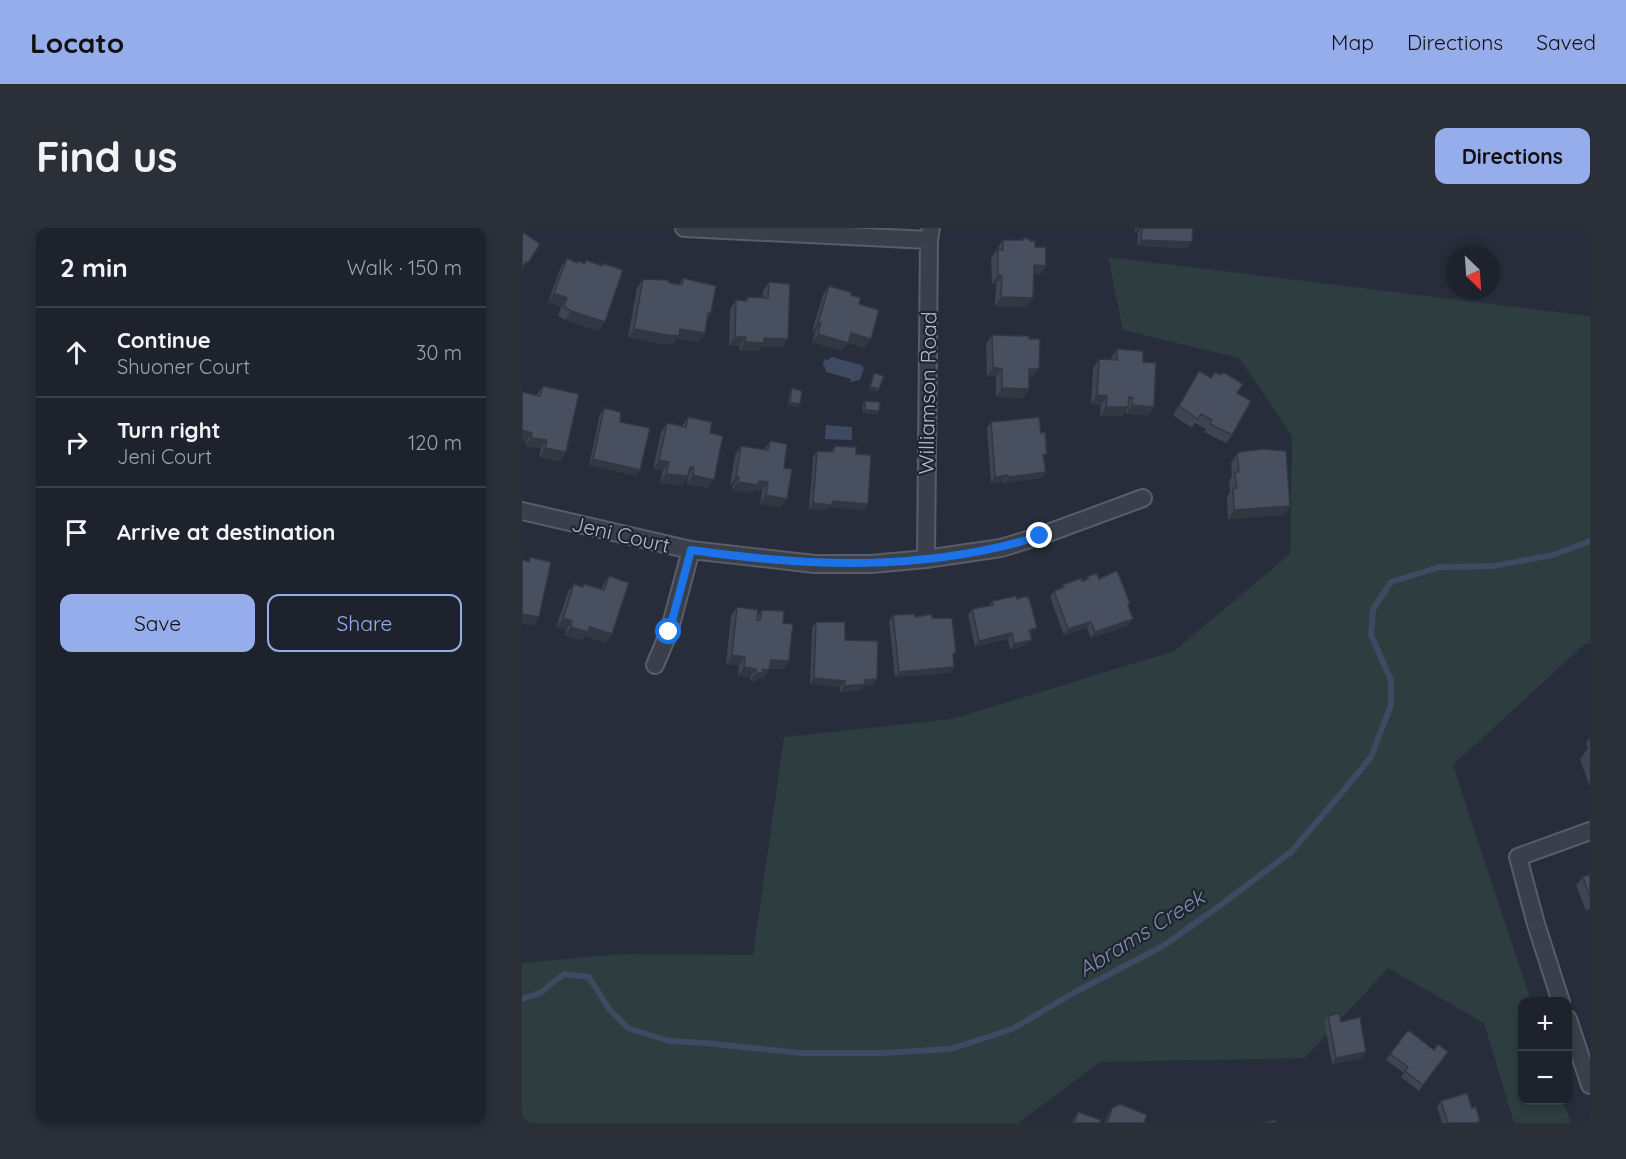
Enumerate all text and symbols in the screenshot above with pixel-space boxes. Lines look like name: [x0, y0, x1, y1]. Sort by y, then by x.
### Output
text: Locato: [30, 25, 124, 60]
text: Map: [1331, 29, 1374, 55]
text: Directions: [1407, 29, 1503, 55]
text: Saved: [1536, 29, 1596, 55]
button: Directions: [1435, 128, 1590, 184]
text: Find us: [36, 130, 178, 183]
north arrow: [1446, 246, 1500, 300]
text: 2 min: [60, 251, 128, 284]
text: Walk · 150 m: [347, 255, 462, 280]
street label: Williamson Road: [913, 311, 941, 475]
text: Continue: [117, 326, 211, 354]
icon: ahead: [60, 336, 93, 369]
text: 30 m: [416, 340, 462, 365]
text: Shuoner Court: [117, 354, 250, 379]
text: Turn right: [117, 416, 221, 444]
icon: right: [60, 426, 93, 459]
text: 120 m: [408, 430, 462, 455]
text: Jeni Court: [117, 444, 212, 469]
street label: Jeni Court: [569, 510, 673, 558]
icon: arrive: [60, 516, 93, 549]
text: Arrive at destination: [117, 518, 335, 546]
route end: [1026, 522, 1052, 548]
button: Save: [60, 594, 255, 652]
button: Share: [267, 594, 462, 652]
route start: [655, 618, 681, 644]
water label: Abrams Creek: [1072, 882, 1212, 983]
map controls: [1518, 997, 1572, 1105]
button: +: [1518, 997, 1572, 1051]
button: −: [1518, 1051, 1572, 1105]

